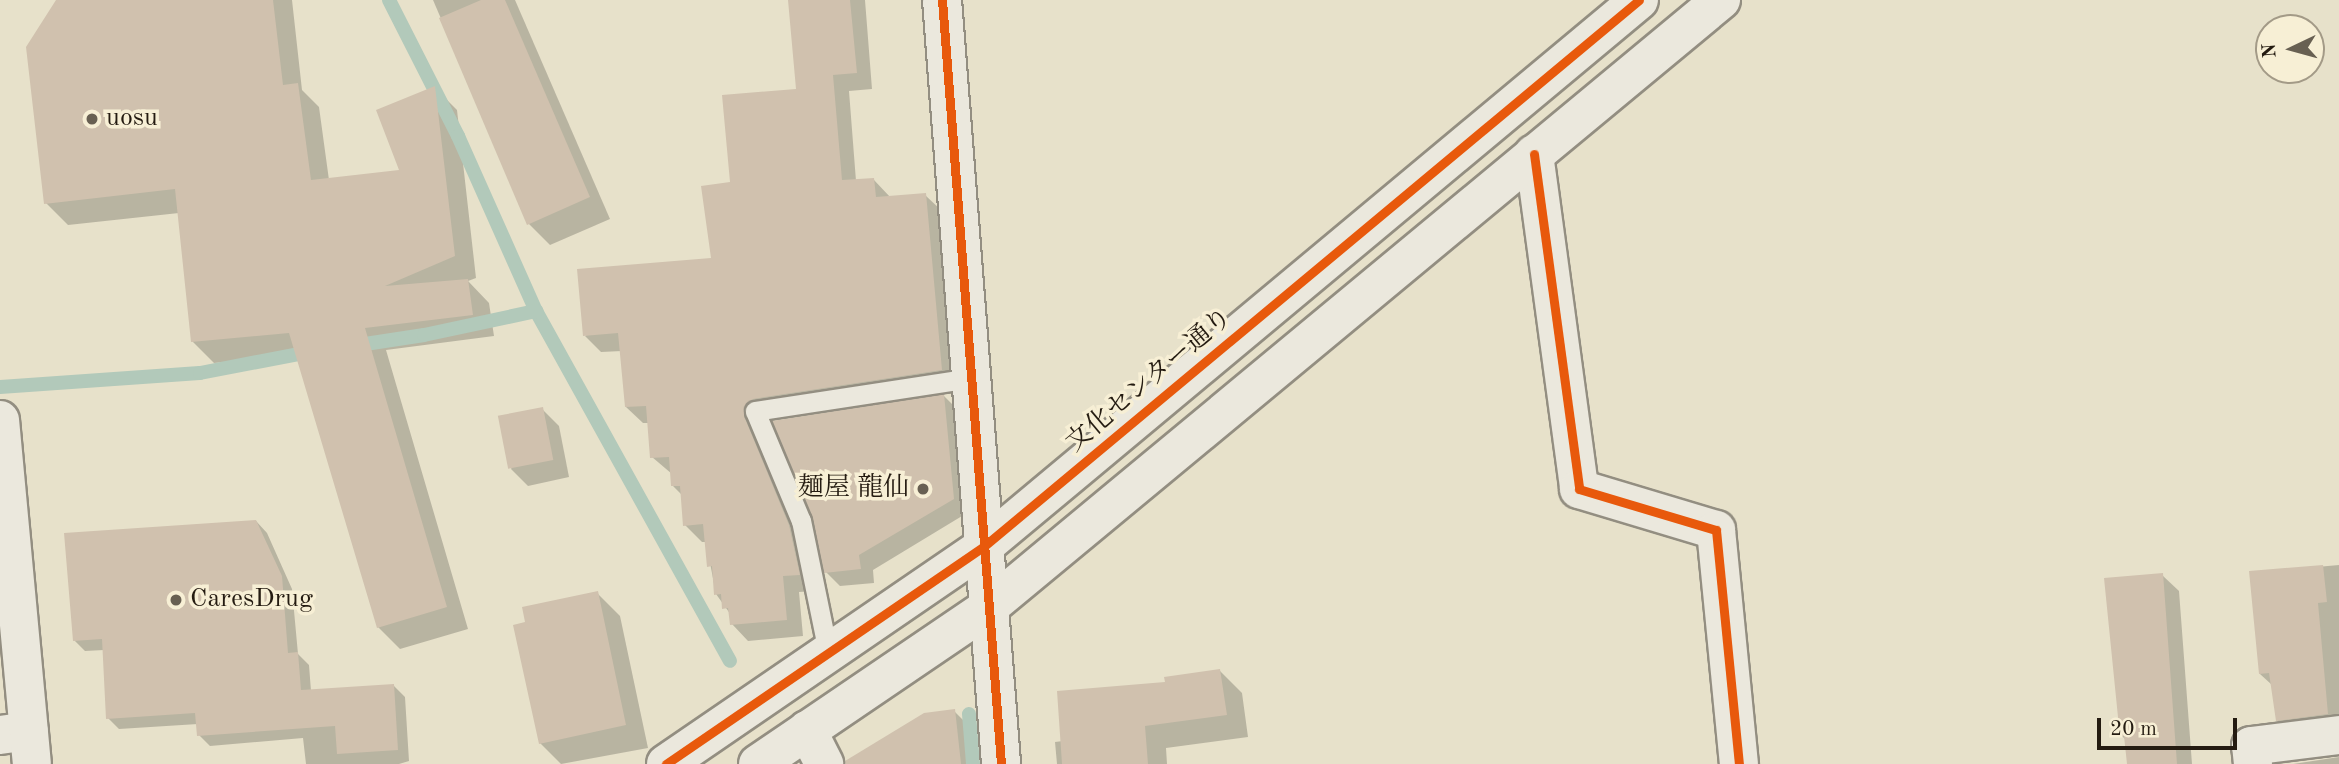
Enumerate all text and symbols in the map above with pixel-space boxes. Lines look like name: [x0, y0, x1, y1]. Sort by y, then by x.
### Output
north arrow: [2255, 14, 2325, 84]
text: N: [2260, 43, 2281, 59]
place label: uosu: [106, 103, 158, 135]
marker: uosu: [84, 111, 100, 127]
street label: 文化センター通り: [1060, 302, 1240, 460]
place label: 麺屋 龍仙: [798, 473, 909, 505]
marker: 麺屋 龍仙: [915, 481, 931, 497]
place label: CaresDrug: [190, 584, 313, 616]
marker: CaresDrug: [168, 592, 184, 608]
scale bar: [2101, 704, 2241, 748]
text: 20 m: [2110, 719, 2157, 740]

